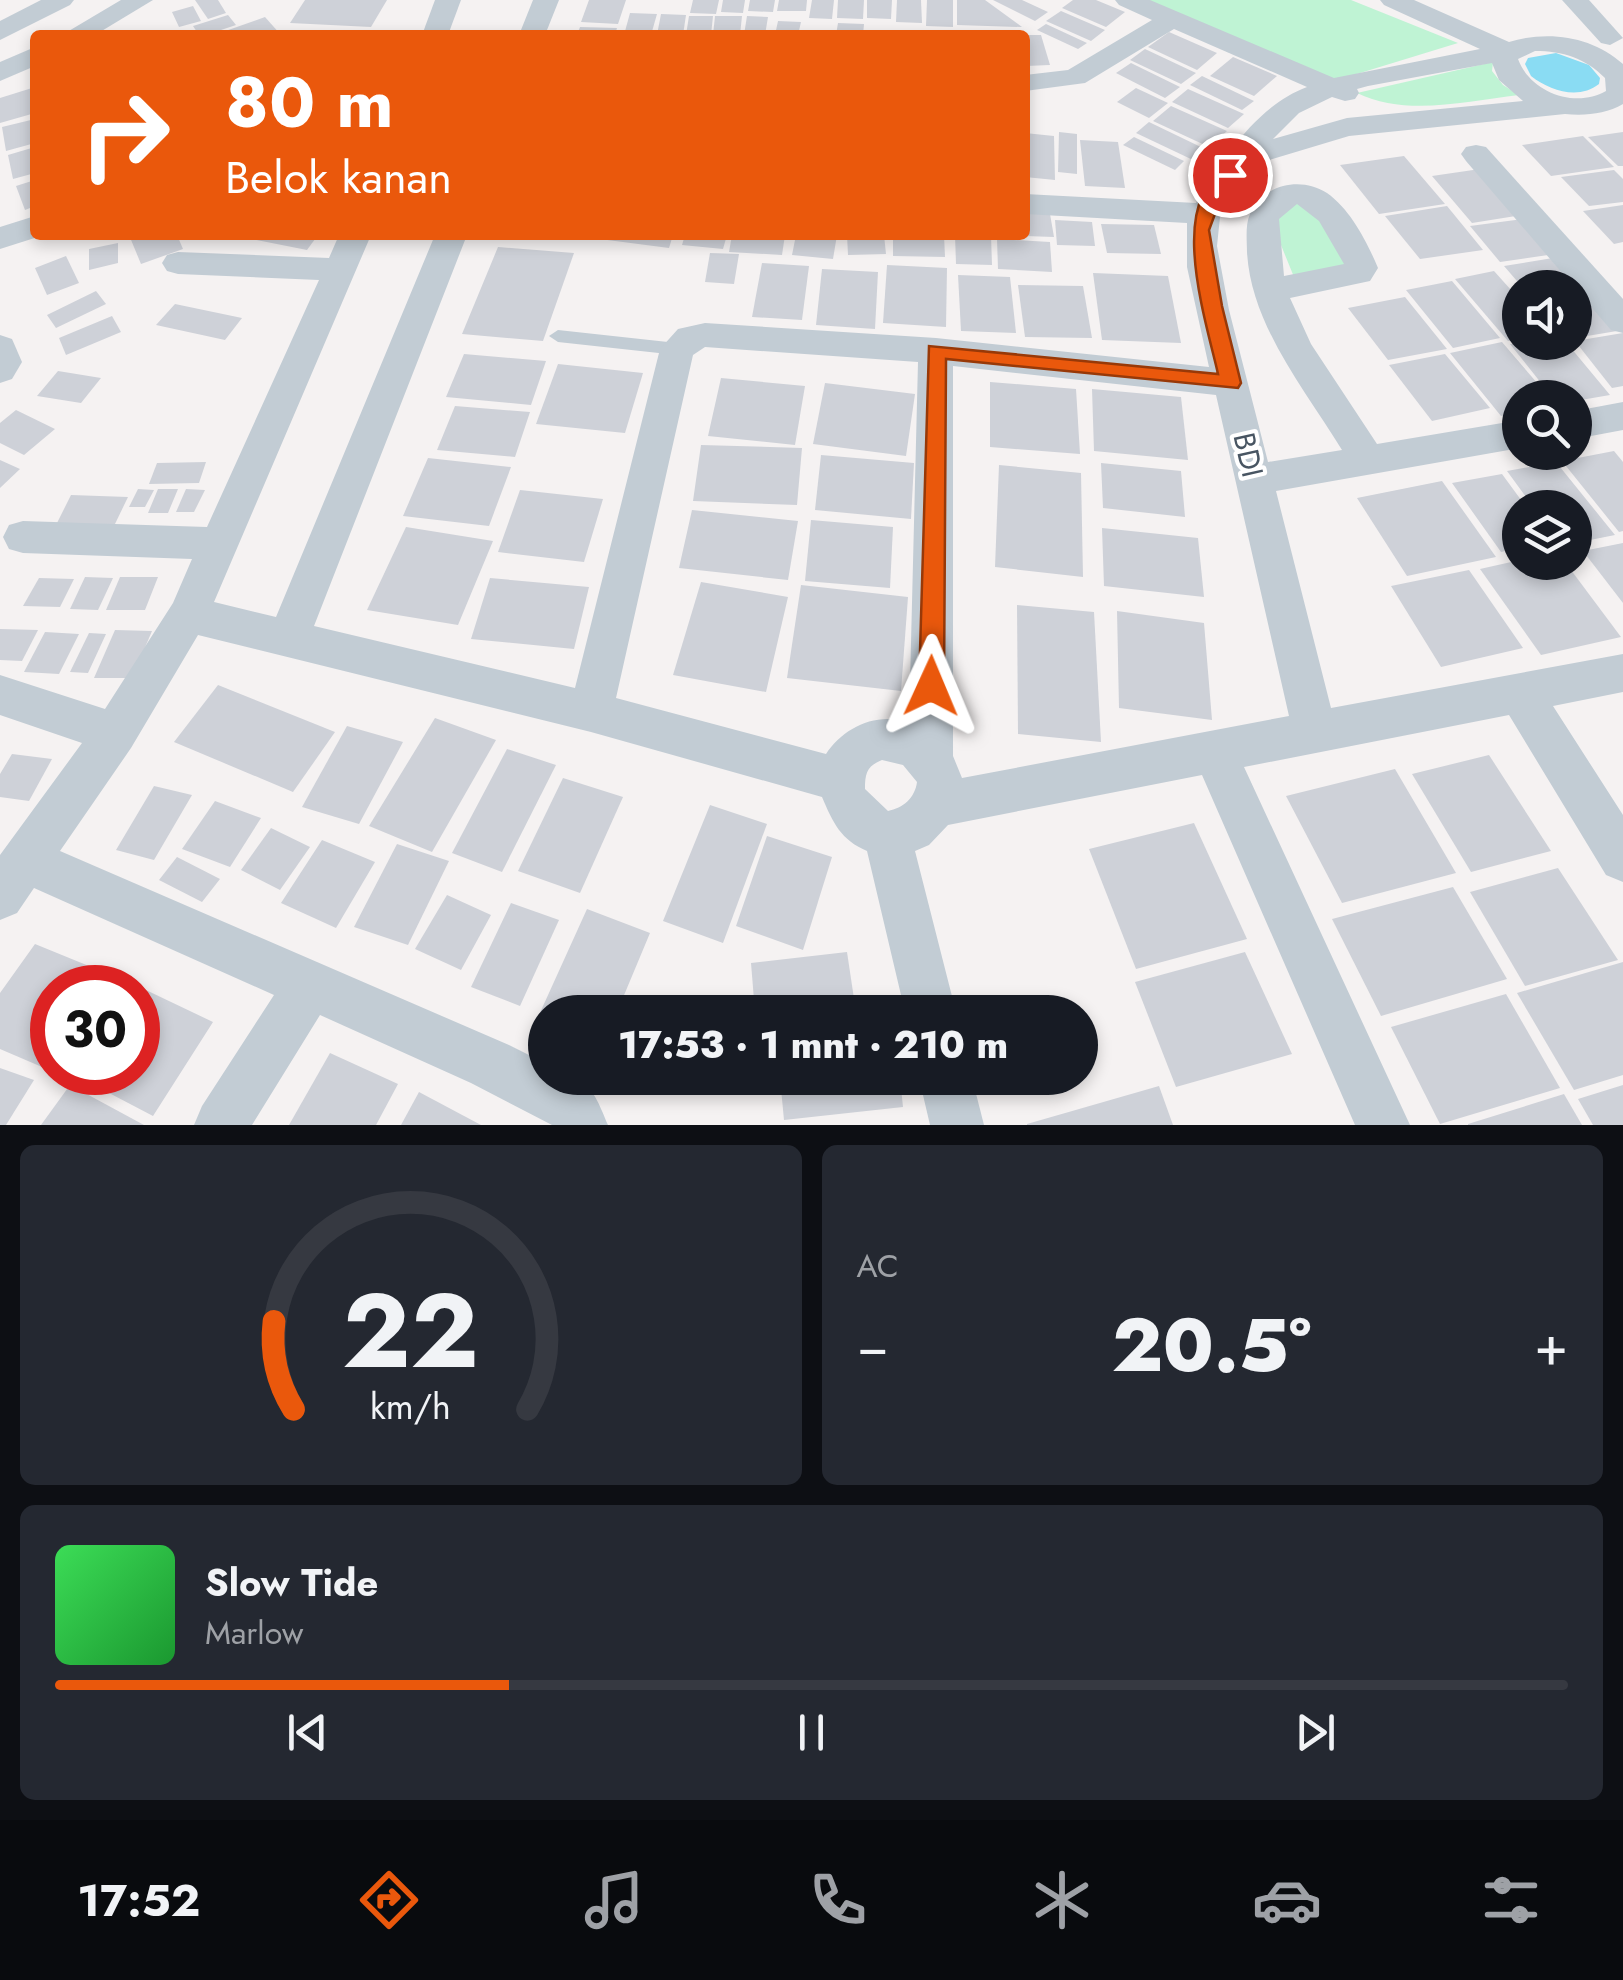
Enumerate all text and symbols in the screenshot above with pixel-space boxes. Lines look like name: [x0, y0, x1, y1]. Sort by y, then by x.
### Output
text: 80 m: [225, 52, 394, 153]
icon: right: [60, 70, 190, 200]
pin: [1188, 133, 1273, 218]
text: Belok kanan: [225, 145, 452, 210]
icon: arrive: [1203, 148, 1258, 203]
map controls: [1502, 270, 1592, 580]
button: sound: [1502, 270, 1592, 360]
button: search: [1502, 380, 1592, 470]
street label: BDI: [1223, 428, 1274, 481]
button: layers: [1502, 490, 1592, 580]
position arrow: [879, 634, 983, 738]
speed limit sign: 30: [30, 965, 160, 1095]
text: 17:53 · 1 mnt · 210 m: [618, 1017, 1008, 1072]
text: AC: [857, 1243, 899, 1289]
text: 22: [343, 1256, 479, 1406]
text: 20.5°: [1112, 1291, 1311, 1399]
text: −: [857, 1306, 889, 1386]
text: +: [1534, 1306, 1568, 1386]
text: km/h: [370, 1381, 451, 1432]
text: Slow Tide: [205, 1555, 378, 1610]
text: Marlow: [205, 1610, 303, 1656]
icon: previous: [280, 1705, 335, 1760]
icon: pause: [784, 1705, 839, 1760]
icon: next: [1288, 1705, 1343, 1760]
icon: directions: [354, 1865, 424, 1935]
icon: music: [579, 1865, 649, 1935]
icon: phone: [803, 1865, 873, 1935]
icon: climate: [1027, 1865, 1097, 1935]
icon: car: [1252, 1865, 1322, 1935]
icon: filters: [1476, 1865, 1546, 1935]
text: 17:52: [77, 1868, 200, 1933]

